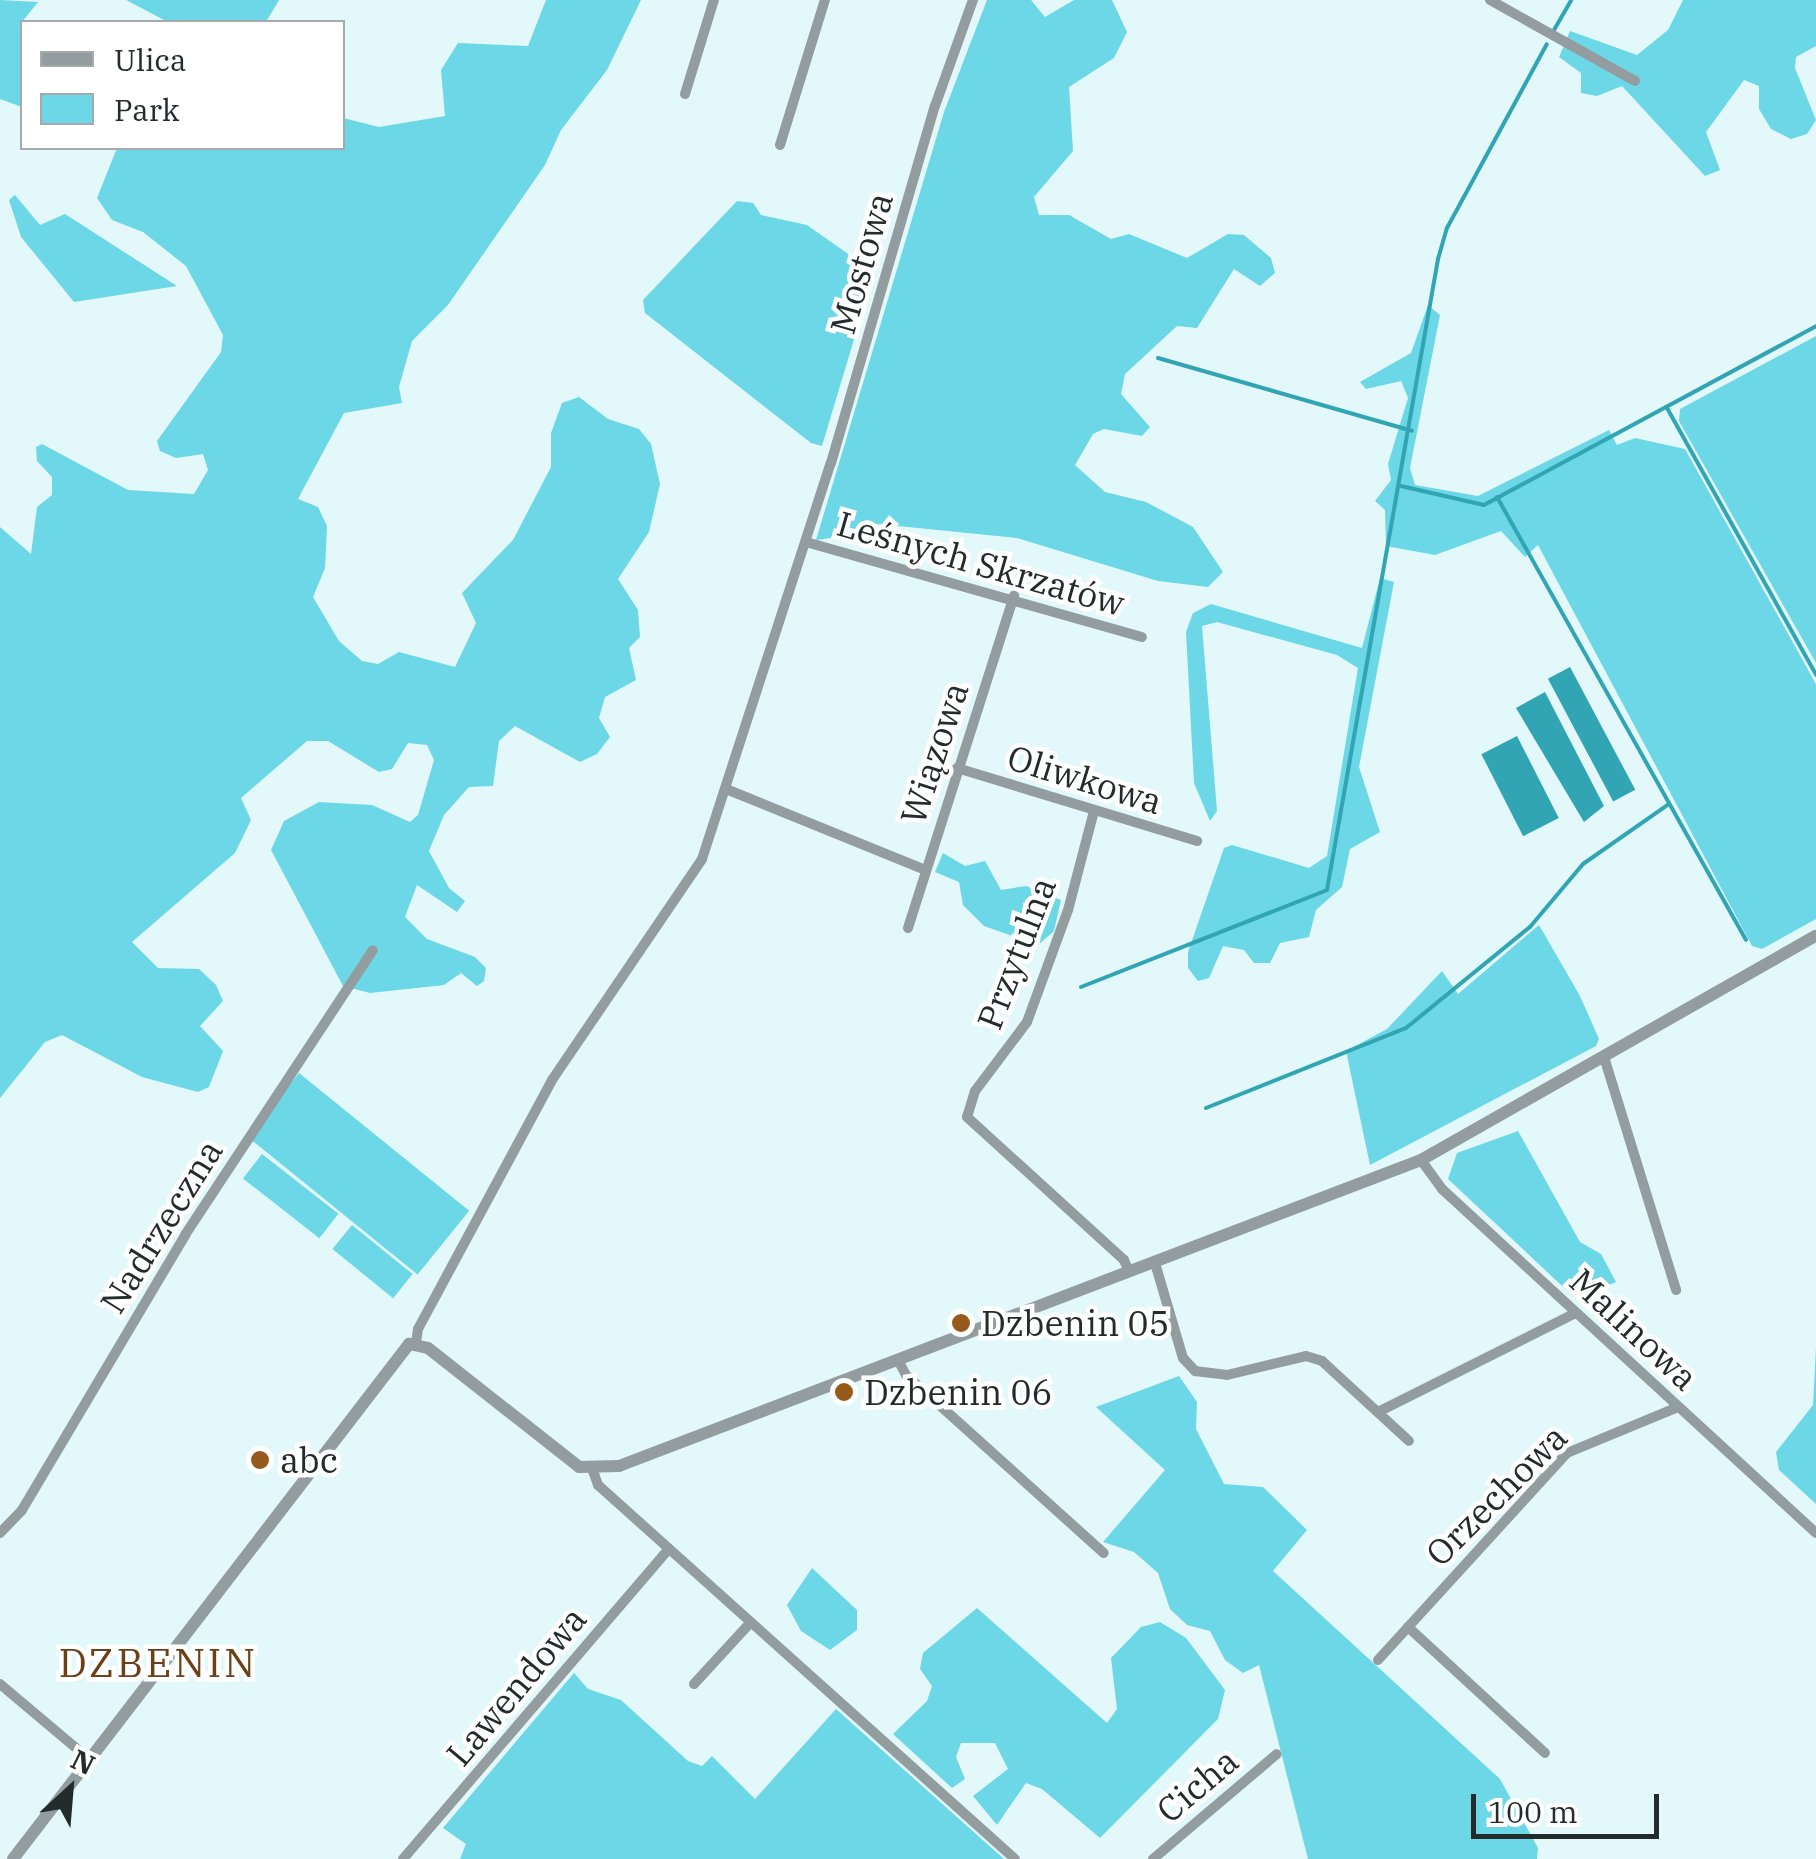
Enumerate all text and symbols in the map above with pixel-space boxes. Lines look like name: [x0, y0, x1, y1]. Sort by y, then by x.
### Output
legend: [20, 20, 345, 150]
text: Ulica: [114, 40, 186, 79]
text: Park: [114, 90, 180, 129]
street label: Mostowa: [821, 188, 901, 338]
street label: Leśnych Skrzatów: [832, 502, 1130, 624]
street label: Wiązowa: [891, 677, 977, 829]
street label: Oliwkowa: [1003, 736, 1167, 822]
street label: Przytulna: [968, 871, 1064, 1035]
street label: Nadrzeczna: [91, 1132, 231, 1320]
street label: Malinowa: [1562, 1259, 1706, 1399]
place label: Dzbenin 05: [981, 1302, 1169, 1344]
marker: Dzbenin 05: [950, 1312, 972, 1334]
place label: Dzbenin 06: [864, 1371, 1052, 1413]
marker: Dzbenin 06: [833, 1381, 855, 1403]
street label: Orzechowa: [1417, 1416, 1575, 1574]
place label: abc: [280, 1439, 338, 1481]
marker: abc: [249, 1449, 271, 1471]
street label: Lawendowa: [437, 1598, 595, 1774]
district label: DZBENIN: [58, 1638, 258, 1686]
north arrow: [20, 1739, 120, 1839]
street label: Cicha: [1148, 1739, 1246, 1831]
text: N: [65, 1740, 101, 1783]
scale bar: [1476, 1774, 1664, 1836]
text: 100 m: [1488, 1792, 1578, 1831]

